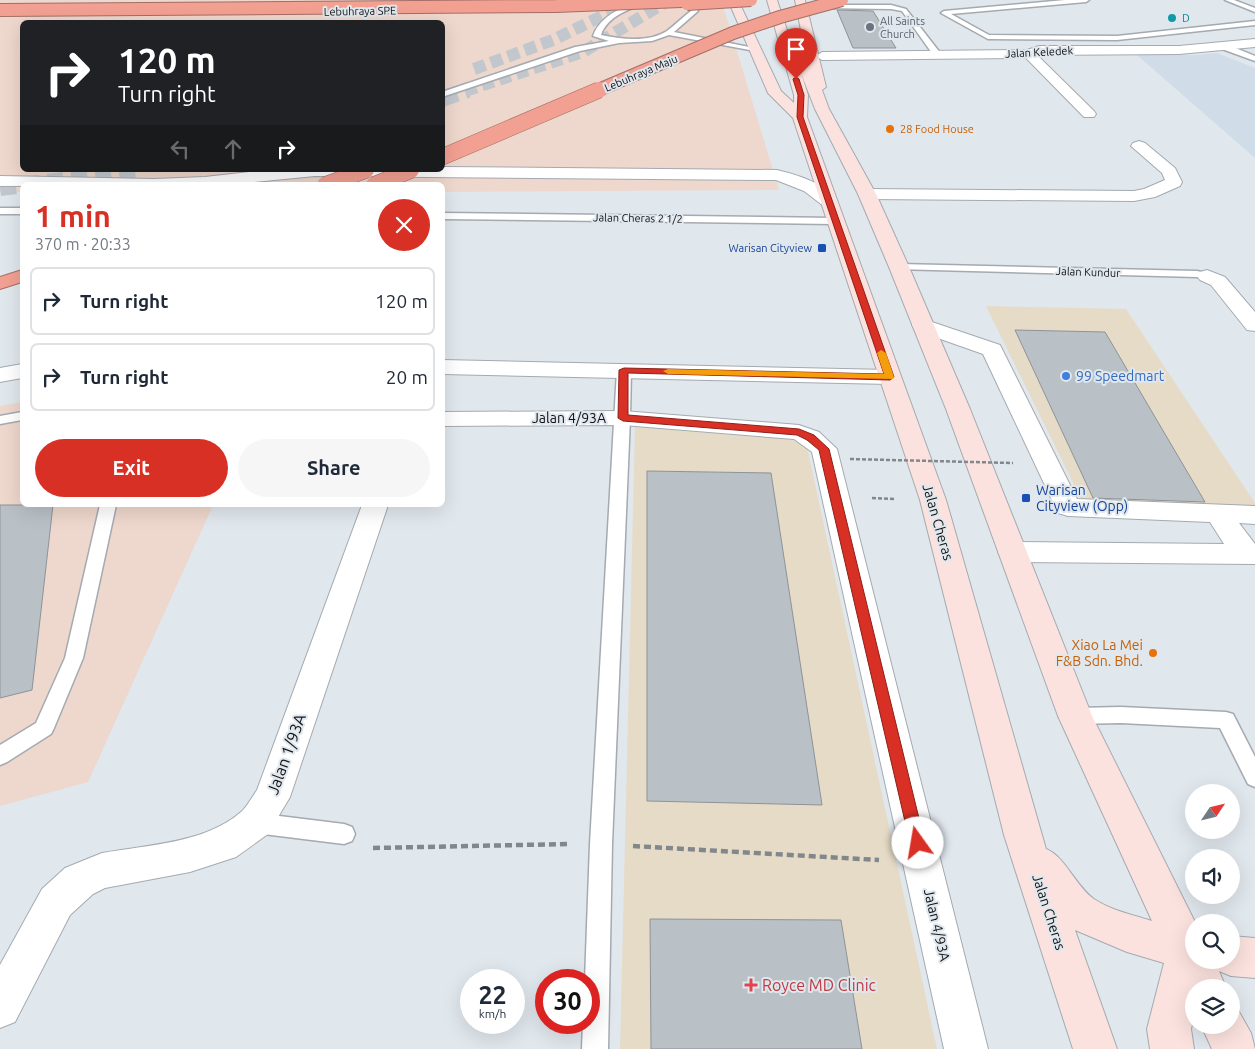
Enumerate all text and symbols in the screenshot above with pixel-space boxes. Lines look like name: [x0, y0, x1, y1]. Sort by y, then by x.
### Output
street label: Lebuhraya SPE: [324, 4, 396, 18]
marker: D: [1166, 12, 1178, 24]
place label: D: [1182, 12, 1190, 24]
place label: All Saints Church: [880, 15, 925, 40]
marker: All Saints Church: [864, 21, 876, 33]
pin: [775, 28, 817, 79]
icon: arrive: [782, 35, 810, 63]
icon: right: [35, 40, 100, 105]
text: 120 m: [118, 40, 216, 80]
street label: Jalan Keledek: [1005, 44, 1074, 60]
street label: Lebuhraya Maju: [603, 52, 679, 94]
text: Turn right: [118, 81, 216, 106]
marker: 28 Food House: [884, 123, 896, 135]
place label: 28 Food House: [900, 123, 974, 135]
icon: left: [166, 135, 194, 163]
icon: ahead: [219, 135, 247, 163]
icon: right: [272, 135, 300, 163]
text: 1 min: [35, 199, 111, 233]
button: close: [378, 199, 430, 251]
street label: Jalan Cheras 2 1/2: [593, 211, 683, 225]
text: 370 m · 20:33: [35, 235, 131, 253]
place label: Warisan Cityview: [728, 242, 812, 254]
marker: Warisan Cityview: [816, 242, 828, 254]
street label: Jalan Kundur: [1056, 265, 1121, 279]
icon: right: [37, 287, 65, 315]
text: Turn right: [80, 290, 168, 312]
text: 120 m: [375, 290, 428, 312]
icon: right: [37, 363, 65, 391]
text: Turn right: [80, 366, 168, 388]
text: 20 m: [386, 366, 428, 388]
place label: 99 Speedmart: [1076, 368, 1165, 384]
marker: 99 Speedmart: [1060, 370, 1072, 382]
street label: Jalan 4/93A: [532, 410, 606, 426]
button: Exit: [35, 439, 228, 497]
button: Share: [238, 439, 430, 497]
street label: Jalan Cheras: [919, 482, 957, 562]
place label: Warisan Cityview (Opp): [1036, 482, 1128, 514]
marker: Warisan Cityview (Opp): [1020, 492, 1032, 504]
place label: Xiao La Mei F&B Sdn. Bhd.: [1056, 637, 1143, 669]
marker: Xiao La Mei F&B Sdn. Bhd.: [1147, 647, 1159, 659]
street label: Jalan 1/93A: [263, 711, 309, 797]
north arrow: [1185, 784, 1240, 839]
map controls: [1185, 784, 1240, 1034]
position arrow: [891, 816, 943, 868]
button: sound: [1185, 849, 1240, 904]
street label: Jalan Cheras: [1029, 872, 1069, 952]
street label: Jalan 4/93A: [921, 887, 953, 963]
button: search: [1185, 914, 1240, 969]
speed limit sign: 30: [535, 969, 600, 1034]
place label: Royce MD Clinic: [762, 976, 877, 994]
marker: Royce MD Clinic: [744, 978, 758, 992]
button: layers: [1185, 979, 1240, 1034]
text: 22: [478, 981, 507, 1009]
text: km/h: [479, 1007, 506, 1020]

